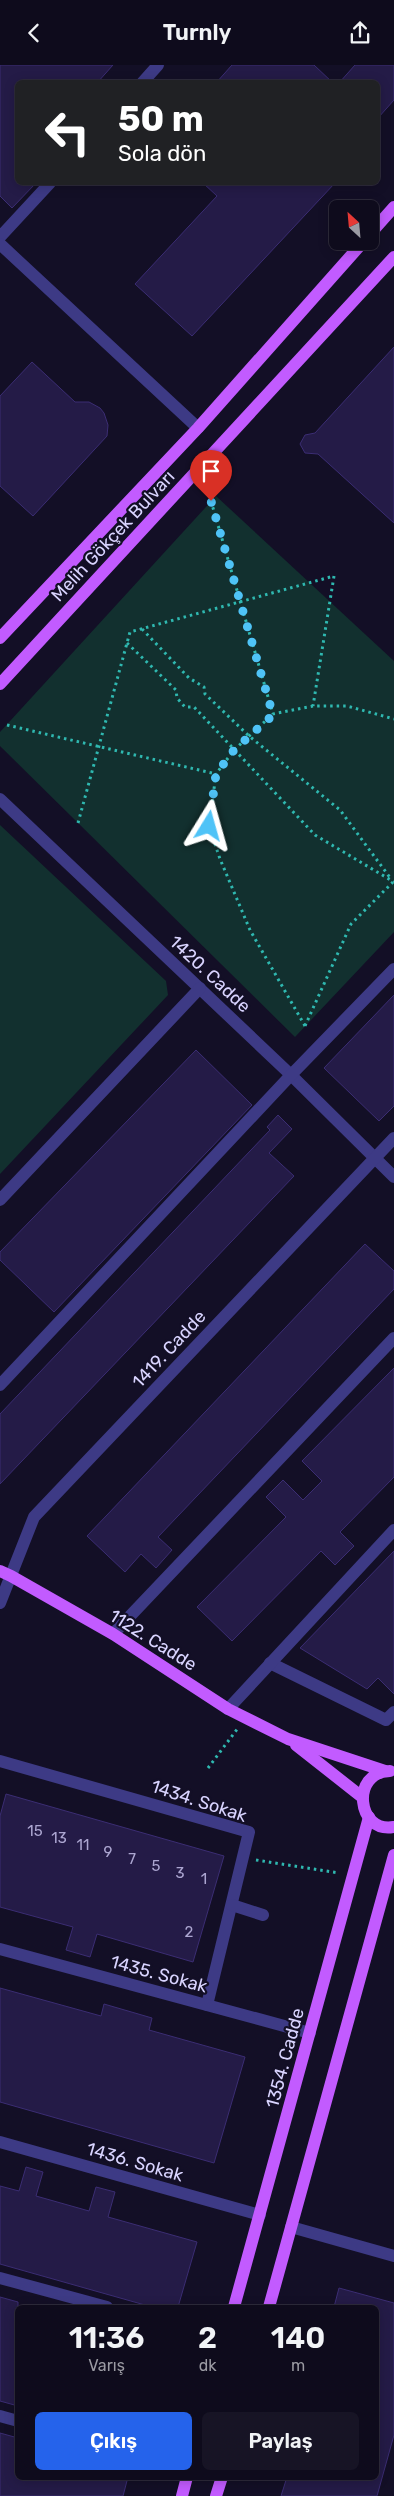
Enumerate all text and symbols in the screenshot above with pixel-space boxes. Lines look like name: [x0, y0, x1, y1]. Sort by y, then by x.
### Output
icon: back: [20, 19, 48, 47]
text: Turnly: [163, 19, 231, 46]
icon: share: [346, 19, 374, 47]
text: 50 m: [118, 98, 204, 140]
icon: left: [35, 100, 100, 165]
text: Sola dön: [118, 140, 206, 167]
north arrow: [329, 200, 379, 250]
map controls: [329, 200, 379, 250]
pin: [190, 450, 232, 501]
icon: arrive: [197, 457, 225, 485]
street label: Melih Gökçek Bulvarı: [46, 466, 180, 606]
position arrow: [182, 799, 234, 851]
street label: 1420. Cadde: [165, 931, 255, 1017]
street label: 1419. Cadde: [127, 1306, 211, 1392]
street label: 1122. Cadde: [105, 1604, 201, 1676]
street label: 1434. Sokak: [148, 1775, 250, 1827]
house number: 15: [27, 1822, 43, 1840]
house number: 13: [51, 1829, 67, 1847]
house number: 11: [77, 1836, 89, 1854]
house number: 9: [104, 1843, 113, 1861]
house number: 7: [128, 1850, 136, 1868]
house number: 5: [152, 1857, 161, 1875]
house number: 3: [175, 1864, 185, 1882]
house number: 1: [201, 1870, 207, 1888]
house number: 2: [185, 1923, 194, 1941]
street label: 1435. Sokak: [108, 1951, 210, 1998]
street label: 1354. Cadde: [261, 2006, 309, 2110]
street label: 1436. Sokak: [84, 2138, 186, 2186]
text: 11:36: [69, 2320, 144, 2356]
text: 2: [198, 2320, 217, 2356]
text: 140: [271, 2320, 325, 2356]
text: Varış: [88, 2356, 125, 2375]
text: dk: [199, 2356, 217, 2375]
text: m: [291, 2356, 305, 2375]
button: Çıkış: [35, 2412, 192, 2470]
button: Paylaş: [202, 2412, 359, 2470]

